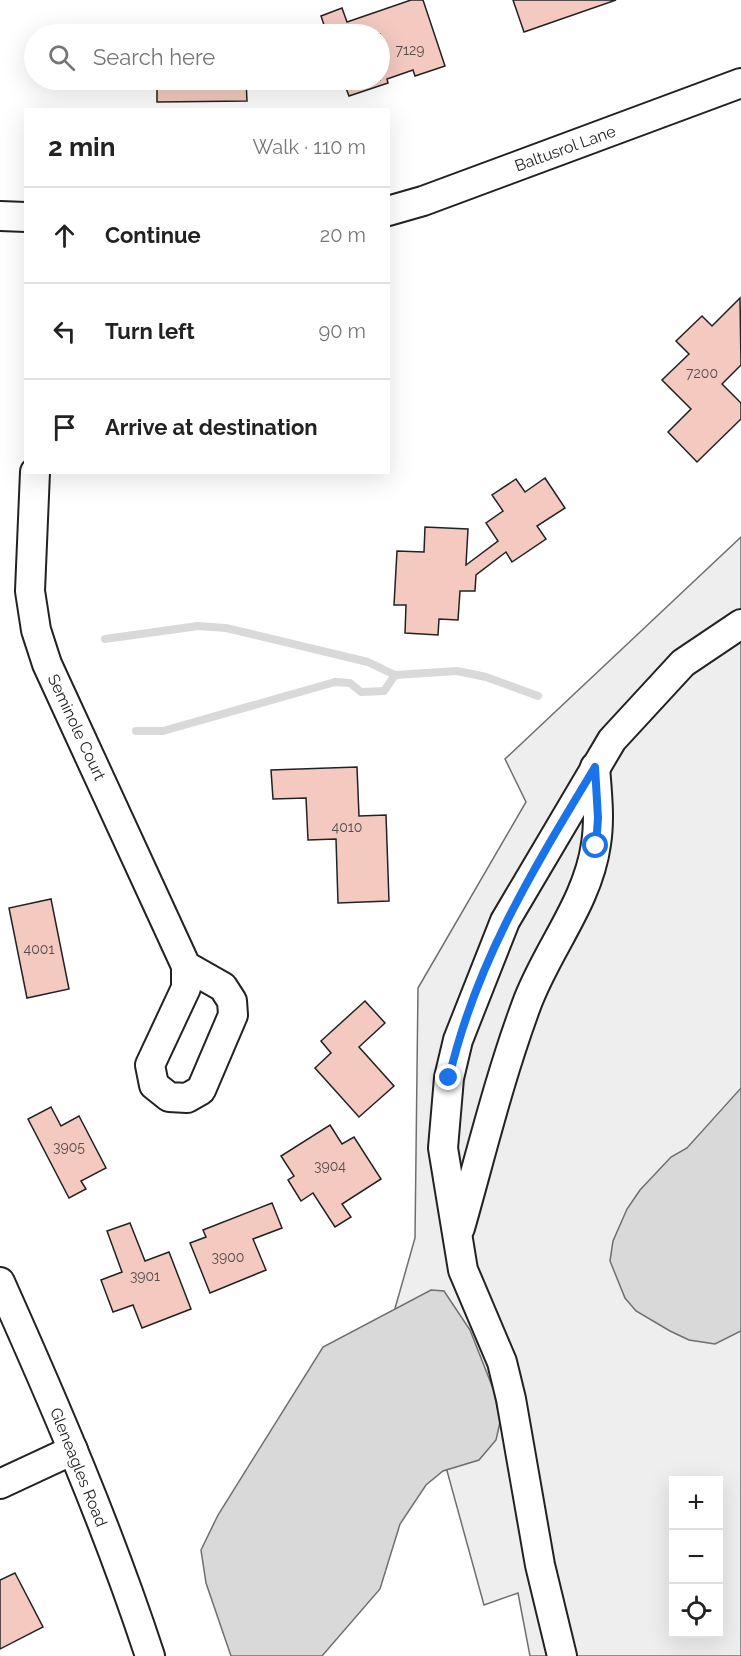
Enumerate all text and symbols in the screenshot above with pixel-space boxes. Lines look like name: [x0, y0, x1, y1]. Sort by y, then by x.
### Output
search box: [24, 24, 390, 90]
icon: search: [45, 41, 78, 74]
house number: 7129: [396, 42, 424, 58]
text: Search here: [93, 44, 215, 70]
street label: Baltusrol Lane: [512, 121, 618, 176]
text: 2 min: [48, 132, 115, 162]
text: Walk · 110 m: [252, 135, 366, 159]
icon: ahead: [48, 219, 81, 252]
text: Continue: [105, 222, 201, 248]
text: 20 m: [320, 223, 366, 247]
icon: left: [48, 315, 81, 348]
text: Turn left: [105, 318, 195, 344]
text: 90 m: [319, 319, 366, 343]
house number: 7200: [686, 365, 718, 381]
icon: arrive: [48, 411, 81, 444]
text: Arrive at destination: [105, 414, 318, 440]
street label: Seminole Court: [44, 671, 110, 784]
house number: 4010: [332, 819, 362, 835]
route start: [582, 832, 608, 858]
house number: 4001: [24, 941, 54, 957]
route end: [435, 1064, 461, 1090]
house number: 3905: [53, 1139, 85, 1155]
house number: 3904: [314, 1158, 346, 1174]
house number: 3900: [212, 1249, 244, 1265]
house number: 3901: [130, 1268, 160, 1284]
street label: Gleneagles Road: [46, 1405, 111, 1529]
map controls: [669, 1476, 723, 1638]
button: +: [669, 1476, 723, 1530]
button: −: [669, 1530, 723, 1584]
button: locate: [669, 1584, 723, 1638]

